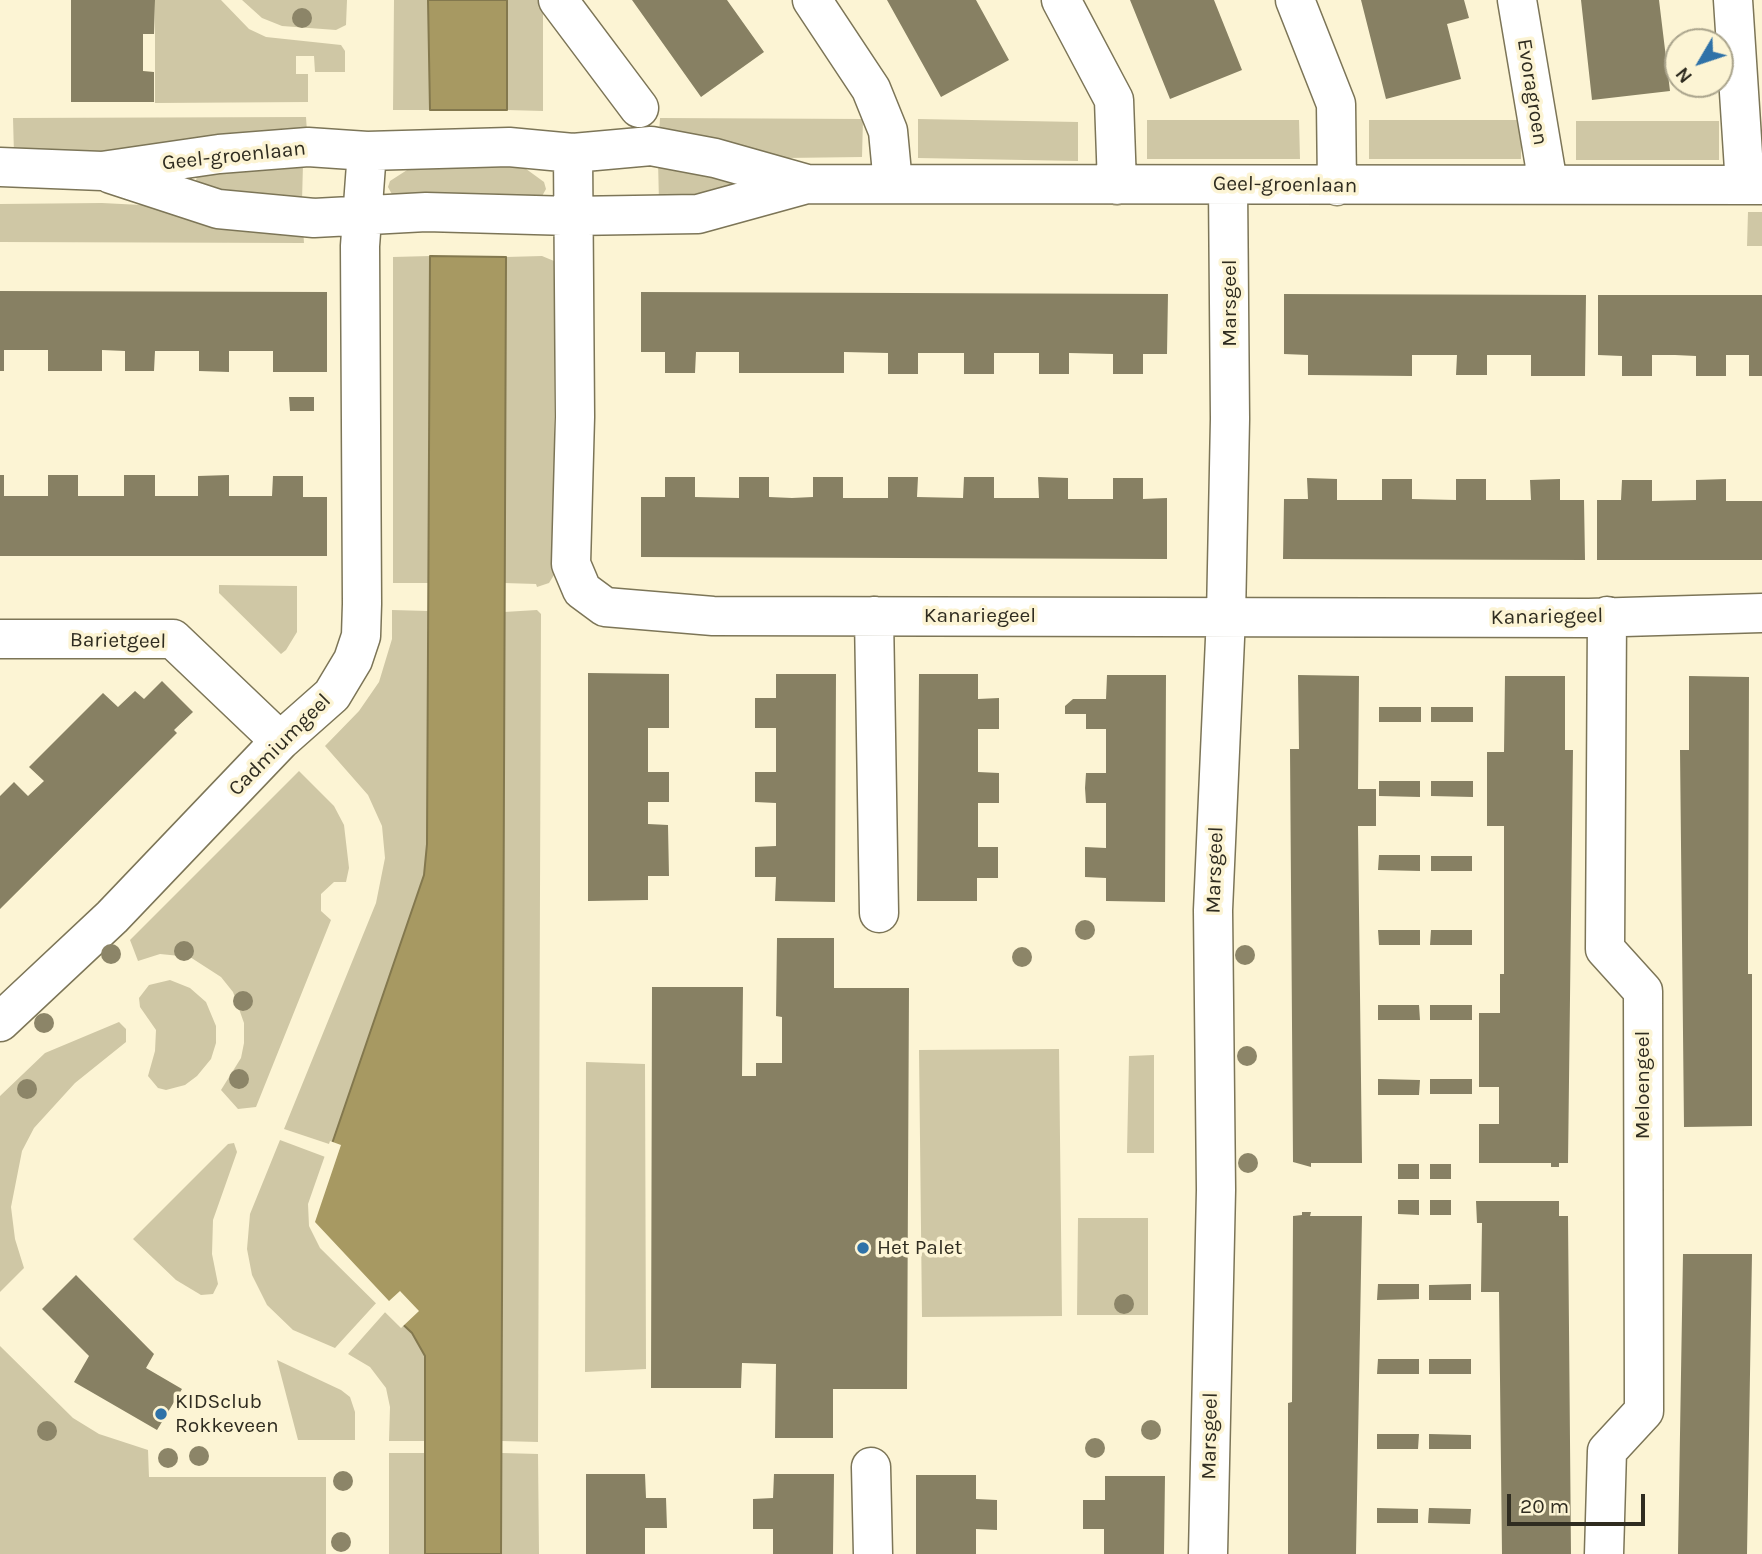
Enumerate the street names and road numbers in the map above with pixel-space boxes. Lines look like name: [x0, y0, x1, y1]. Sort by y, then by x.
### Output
street label: Evoragroen: [1511, 37, 1553, 147]
street label: Geel-groenlaan: [161, 136, 307, 176]
street label: Geel-groenlaan: [1213, 171, 1357, 199]
street label: Marsgeel: [1217, 259, 1243, 347]
street label: Kanariegeel: [924, 603, 1036, 629]
street label: Kanariegeel: [1491, 603, 1603, 631]
street label: Barietgeel: [70, 628, 166, 654]
street label: Cadmiumgeel: [224, 689, 336, 801]
street label: Marsgeel: [1201, 826, 1229, 914]
street label: Meloengeel: [1630, 1031, 1656, 1139]
street label: Marsgeel: [1197, 1392, 1223, 1480]

